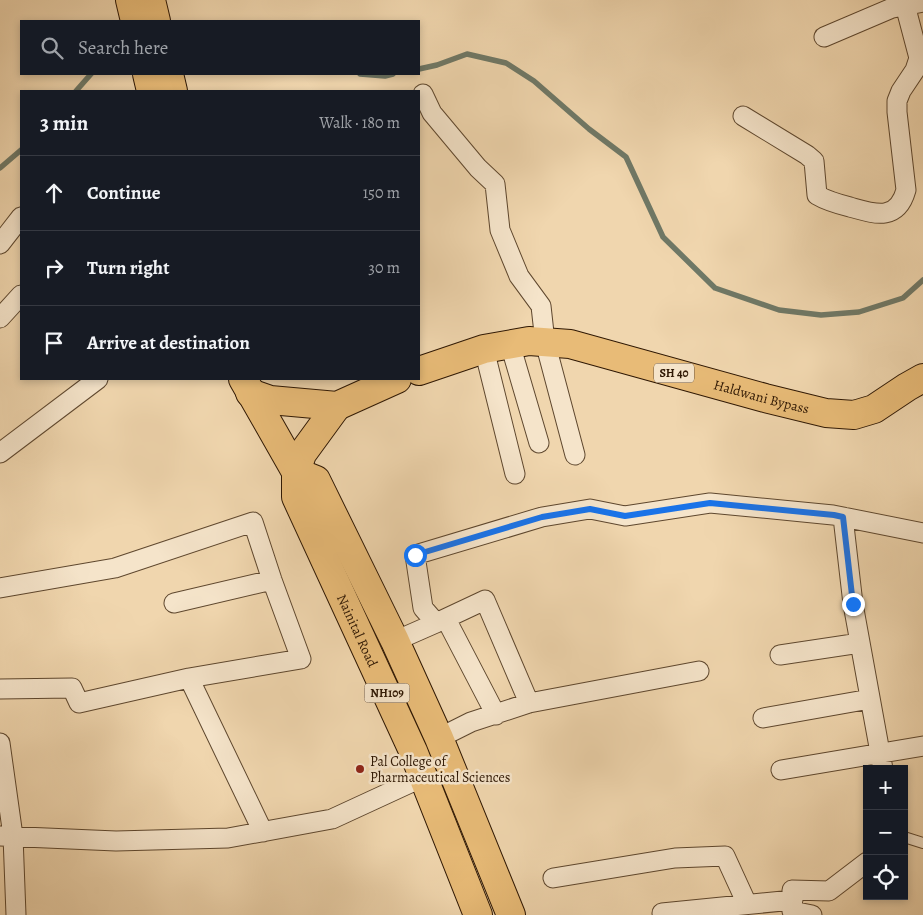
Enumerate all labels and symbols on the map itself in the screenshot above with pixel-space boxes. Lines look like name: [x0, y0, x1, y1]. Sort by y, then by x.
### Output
road number: SH 40: [654, 363, 694, 382]
street label: Haldwani Bypass: [711, 375, 811, 419]
route start: [404, 544, 427, 567]
street label: Nainital Road: [332, 591, 382, 671]
route end: [842, 593, 865, 616]
road number: NH109: [364, 684, 410, 702]
place label: Pal College of Pharmaceutical Sciences: [370, 752, 511, 787]
marker: Pal College of Pharmaceutical Sciences: [354, 763, 366, 775]

